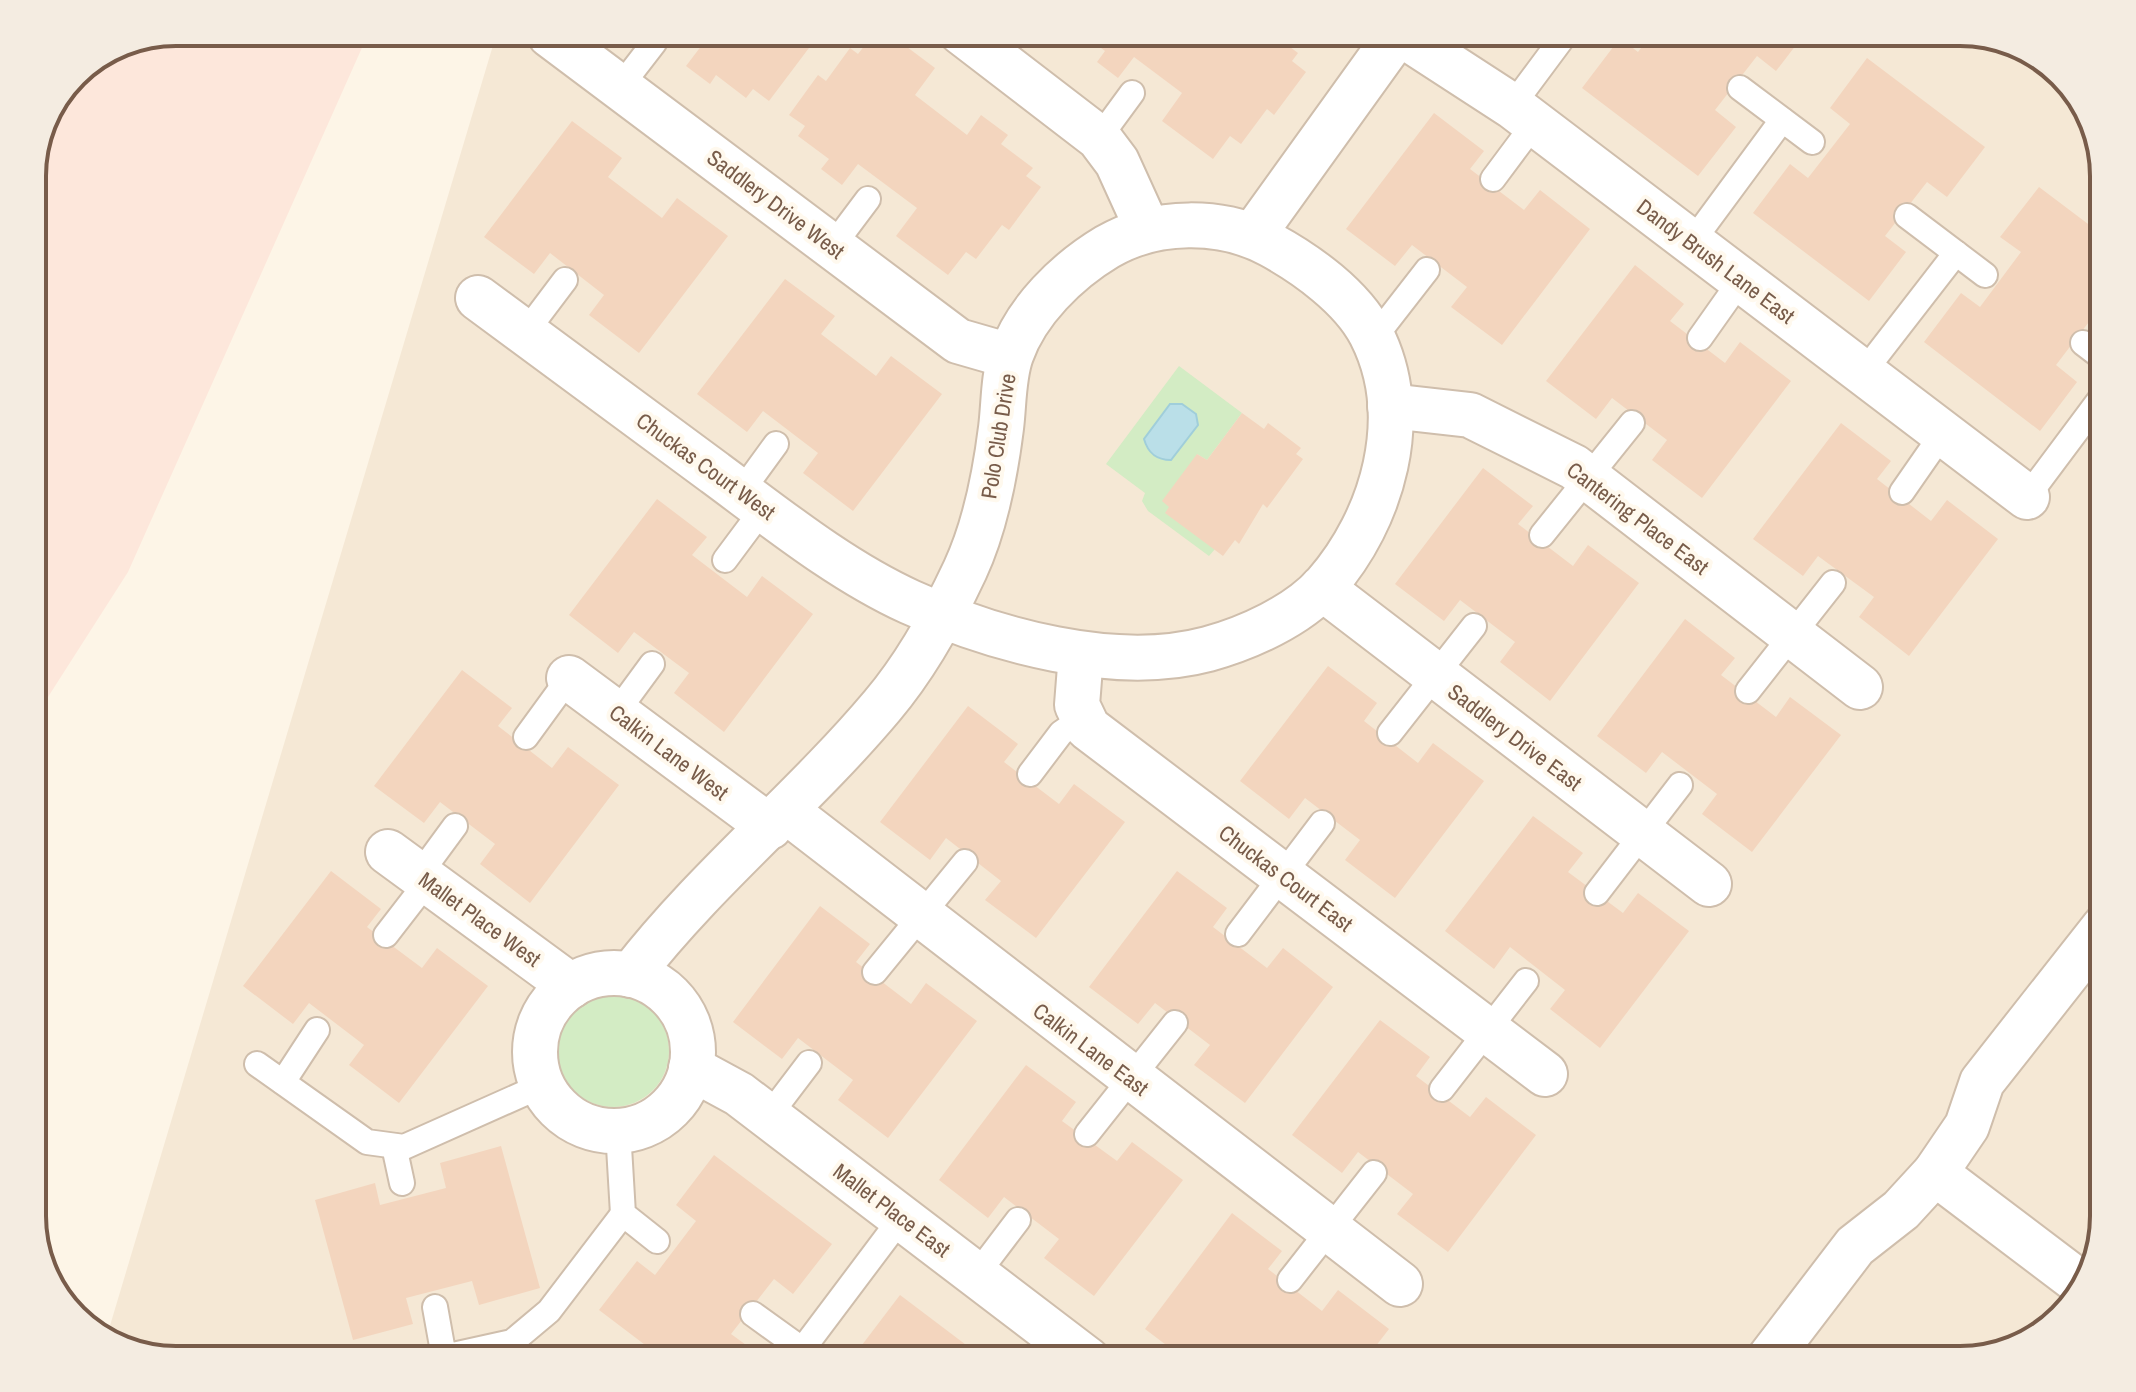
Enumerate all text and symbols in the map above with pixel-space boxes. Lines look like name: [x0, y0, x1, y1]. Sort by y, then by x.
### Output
street label: Saddlery Drive West: [701, 142, 851, 266]
street label: Dandy Brush Lane East: [1631, 192, 1801, 330]
street label: Polo Club Drive: [973, 371, 1023, 501]
street label: Chuckas Court West: [630, 405, 782, 527]
street label: Cantering Place East: [1561, 455, 1715, 581]
street label: Saddlery Drive East: [1442, 677, 1588, 797]
street label: Calkin Lane West: [603, 697, 735, 807]
street label: Chuckas Court East: [1213, 818, 1359, 938]
street label: Mallet Place West: [413, 865, 547, 973]
street label: Calkin Lane East: [1027, 996, 1155, 1102]
street label: Mallet Place East: [827, 1156, 957, 1264]

